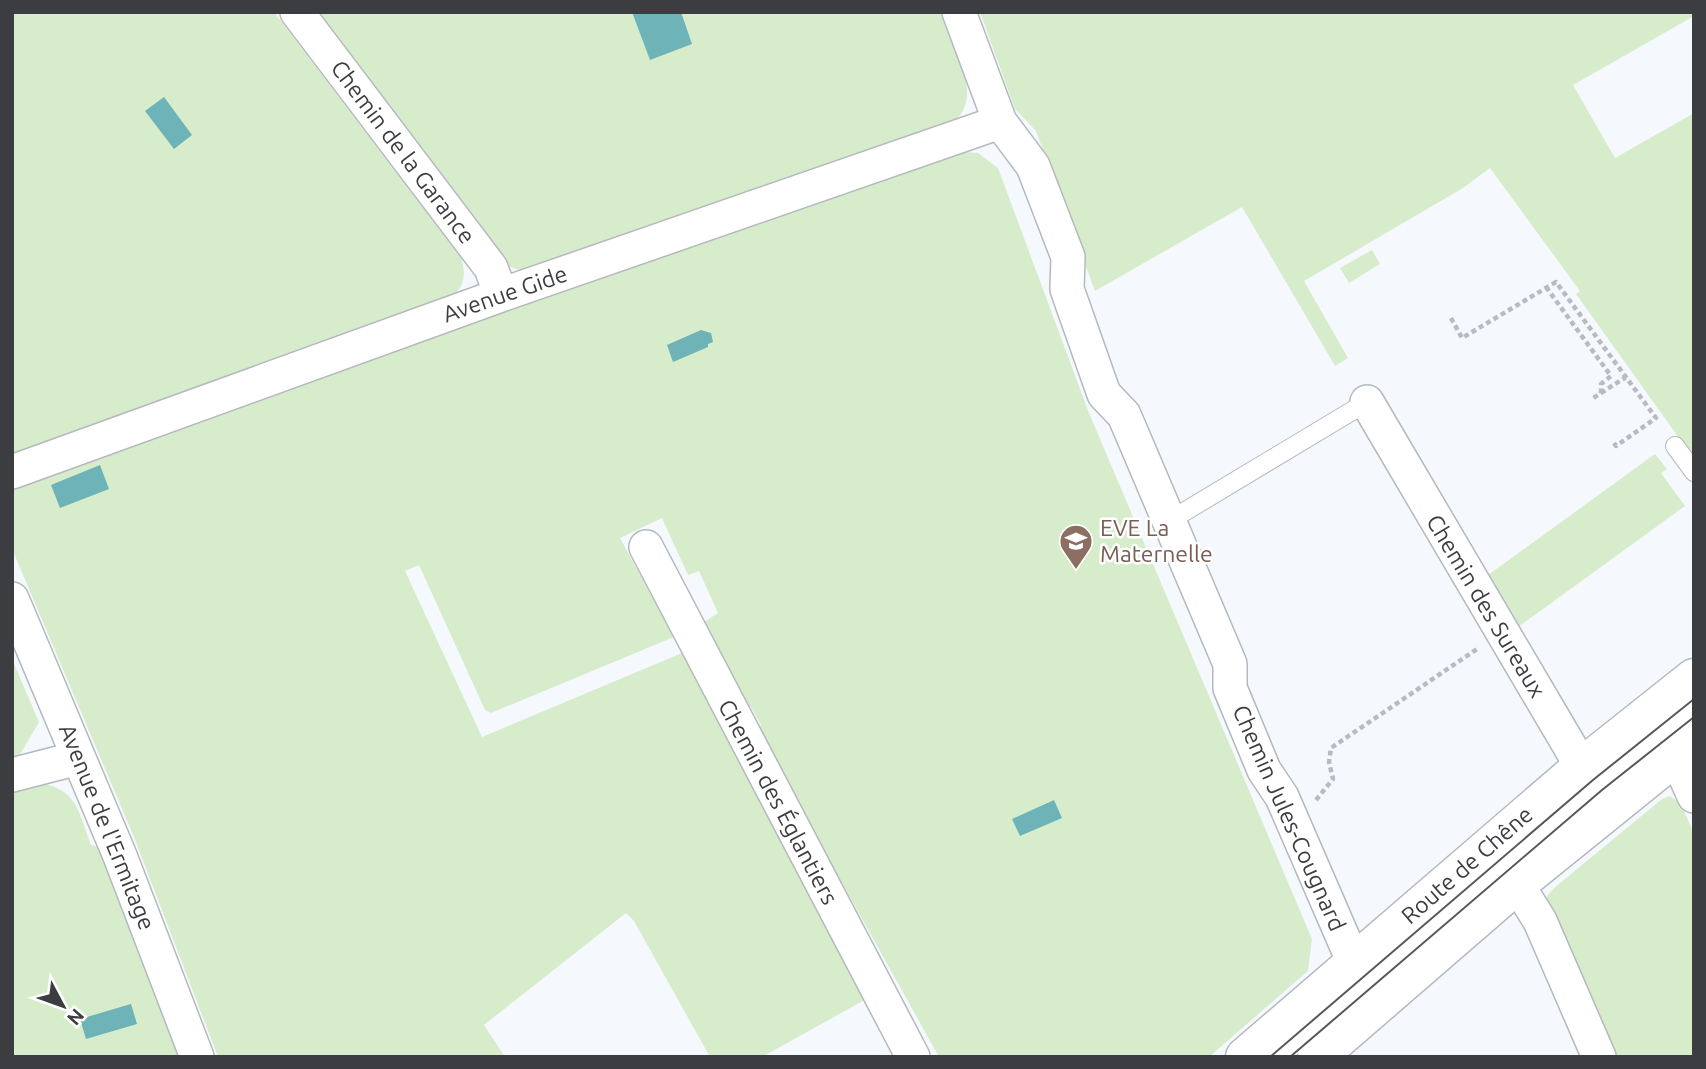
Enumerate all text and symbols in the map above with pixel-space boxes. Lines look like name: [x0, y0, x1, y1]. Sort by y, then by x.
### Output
street label: Chemin de la Garance: [326, 55, 480, 248]
street label: Avenue Gide: [439, 261, 570, 326]
street label: Chemin des Sureaux: [1422, 510, 1551, 702]
place label: EVE La Maternelle: [1100, 515, 1213, 566]
school or university icon: EVE La Maternelle: [1057, 522, 1095, 571]
street label: Chemin des Églantiers: [714, 695, 844, 908]
street label: Chemin Jules-Cougnard: [1228, 701, 1351, 935]
street label: Avenue de l'Ermitage: [55, 720, 160, 933]
street label: Route de Chêne: [1396, 801, 1537, 928]
north arrow: [28, 971, 98, 1041]
text: N: [63, 1005, 89, 1030]

